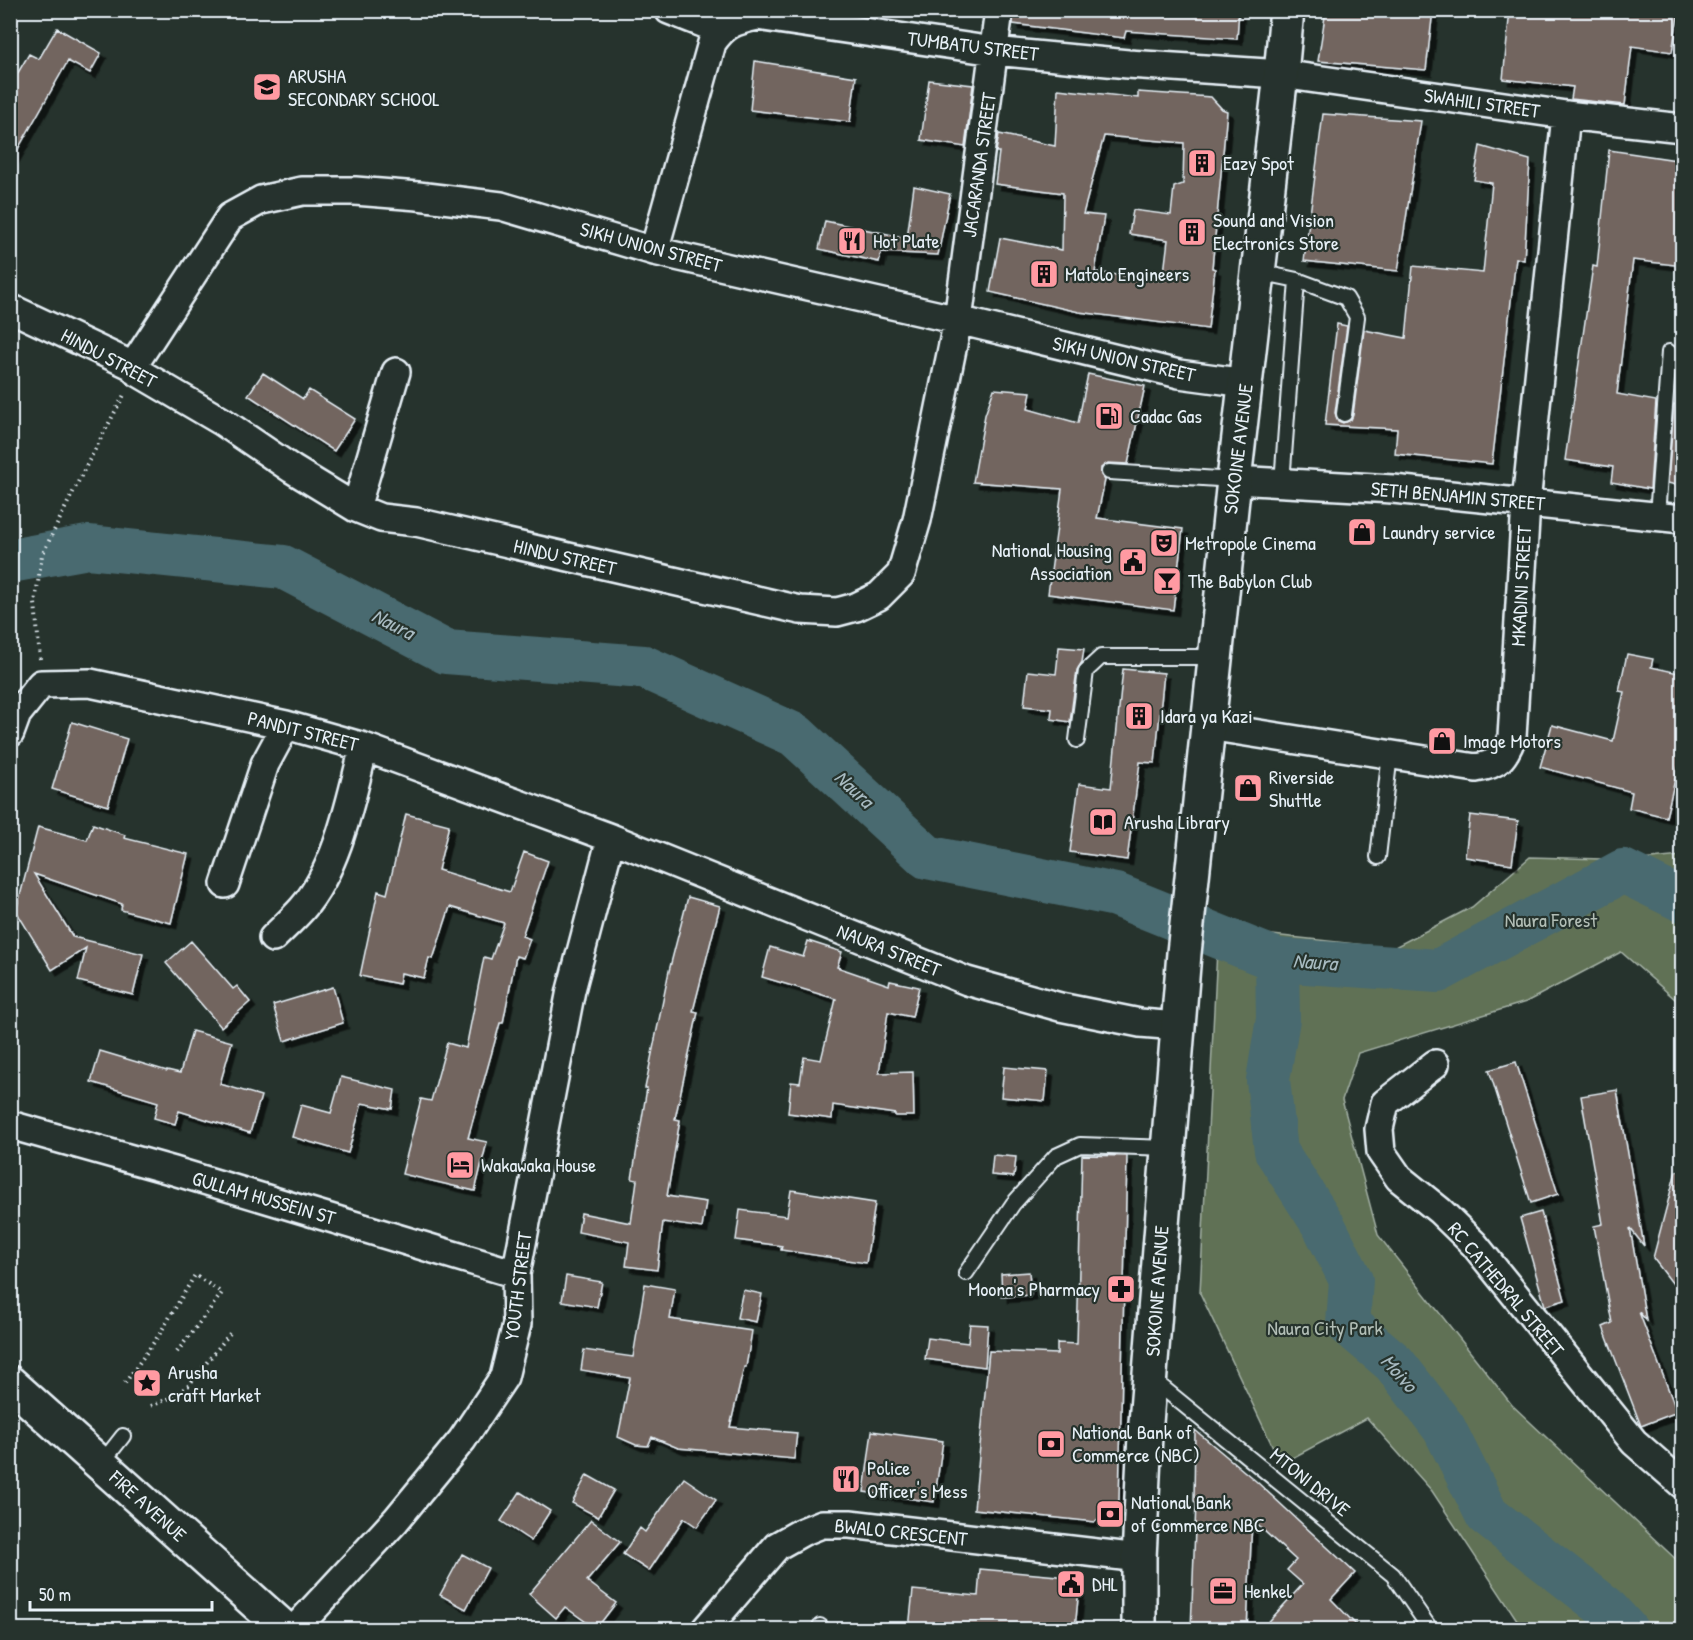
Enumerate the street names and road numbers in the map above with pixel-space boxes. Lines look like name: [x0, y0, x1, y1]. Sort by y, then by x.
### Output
street label: TUMBATU STREET: [906, 24, 1041, 67]
street label: SWAHILI STREET: [1422, 81, 1542, 124]
street label: JACARANDA STREET: [955, 90, 1002, 239]
street label: SIKH UNION STREET: [577, 215, 726, 279]
street label: HINDU STREET: [57, 321, 162, 394]
street label: SIKH UNION STREET: [1050, 329, 1199, 388]
street label: SOKOINE AVENUE: [1216, 382, 1259, 516]
street label: SETH BENJAMIN STREET: [1370, 474, 1547, 517]
street label: MKADINI STREET: [1504, 524, 1537, 647]
street label: HINDU STREET: [511, 532, 620, 582]
street label: PANDIT STREET: [245, 704, 362, 757]
street label: NAURA STREET: [833, 917, 946, 983]
street label: GULLAM HUSSEIN ST: [189, 1164, 340, 1231]
street label: RC CATHEDRAL STREET: [1442, 1216, 1571, 1362]
street label: SOKOINE AVENUE: [1138, 1225, 1175, 1357]
street label: YOUTH STREET: [497, 1230, 538, 1342]
street label: MTONI DRIVE: [1265, 1441, 1356, 1522]
street label: FIRE AVENUE: [103, 1463, 193, 1548]
street label: BWALO CRESCENT: [833, 1511, 969, 1552]

